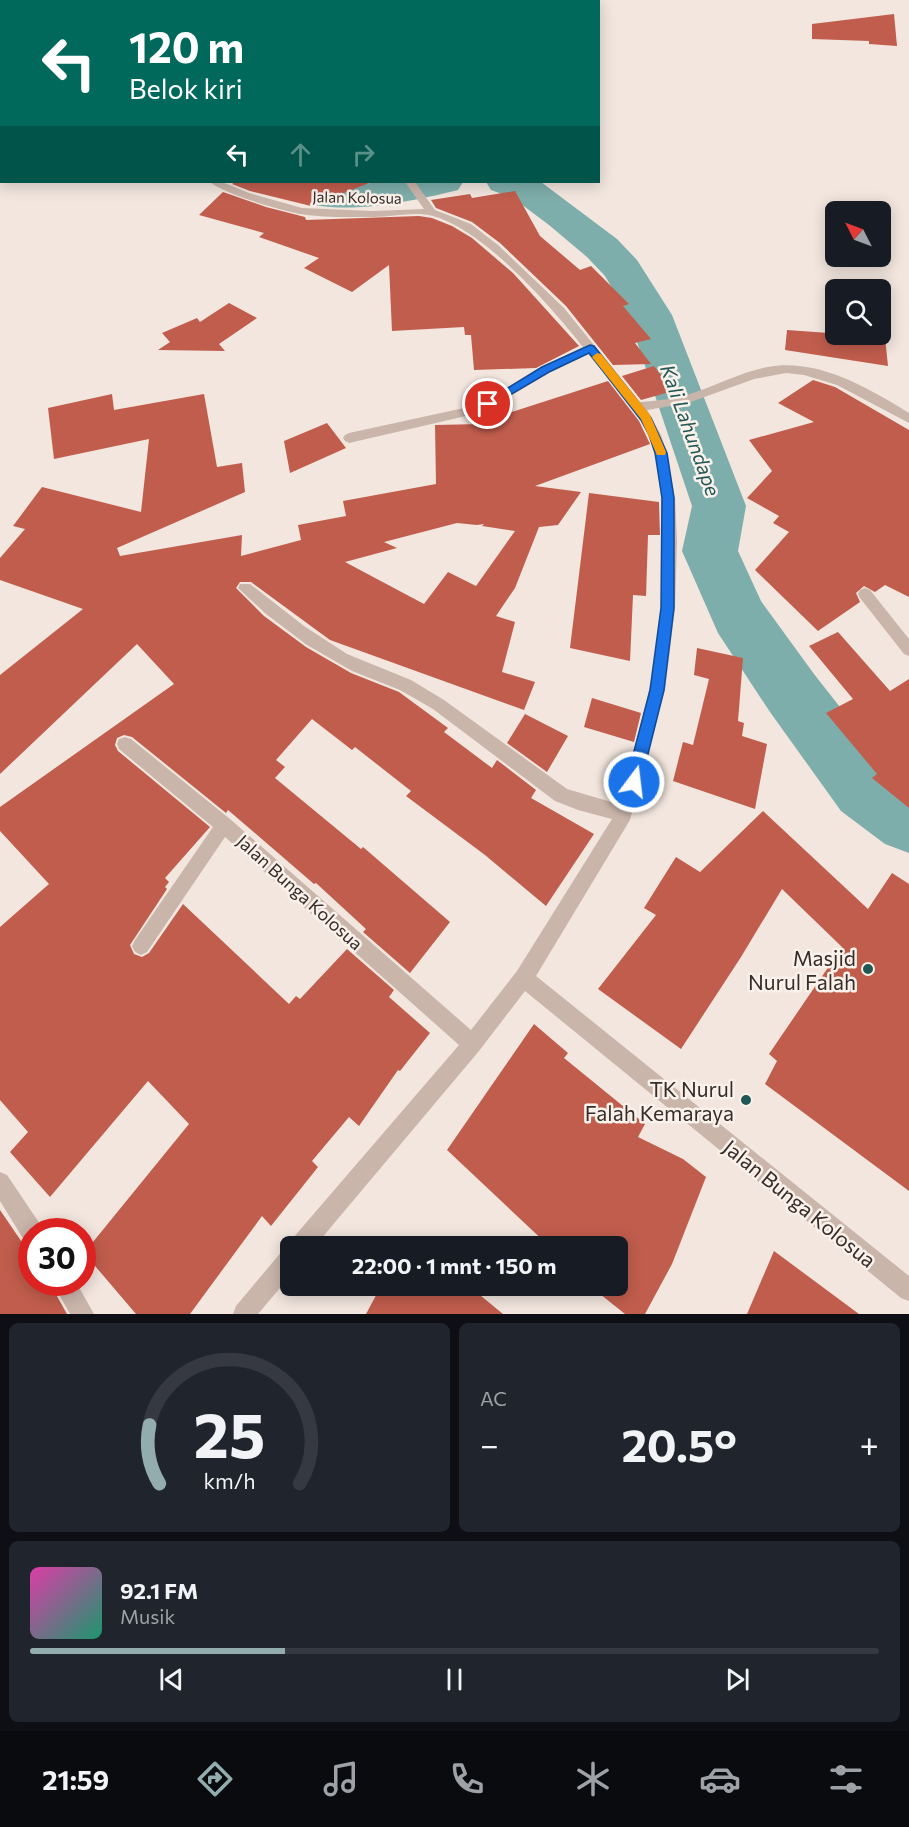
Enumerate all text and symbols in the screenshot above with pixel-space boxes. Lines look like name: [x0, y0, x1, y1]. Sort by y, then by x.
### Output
text: 120 m: [129, 20, 244, 72]
icon: left: [30, 24, 108, 102]
text: Belok kiri: [129, 72, 243, 105]
icon: left: [221, 138, 254, 171]
icon: ahead: [284, 138, 317, 171]
icon: right: [347, 138, 380, 171]
street label: Jalan Kolosua: [312, 187, 402, 207]
north arrow: [825, 201, 891, 267]
map controls: [825, 201, 891, 345]
button: search: [825, 279, 891, 345]
water label: Kali Lahundape: [656, 361, 726, 500]
pin: [462, 378, 513, 429]
icon: arrive: [471, 387, 504, 420]
position arrow: [602, 750, 666, 814]
street label: Jalan Bunga Kolosua: [232, 830, 368, 954]
place label: Masjid Nurul Falah: [748, 945, 856, 994]
marker: Masjid Nurul Falah: [861, 962, 875, 976]
place label: TK Nurul Falah Kemaraya: [585, 1076, 734, 1125]
marker: TK Nurul Falah Kemaraya: [739, 1093, 753, 1107]
street label: Jalan Bunga Kolosua: [719, 1134, 881, 1272]
speed limit sign: 30: [18, 1218, 96, 1296]
text: 22:00 · 1 mnt · 150 m: [352, 1252, 556, 1279]
text: AC: [480, 1386, 507, 1410]
text: 25: [194, 1395, 265, 1471]
text: 20.5°: [621, 1416, 737, 1471]
text: −: [480, 1423, 499, 1464]
text: +: [860, 1423, 879, 1464]
text: km/h: [203, 1468, 256, 1494]
text: 92.1 FM: [120, 1577, 198, 1604]
text: Musik: [120, 1604, 175, 1628]
icon: previous: [155, 1663, 188, 1696]
icon: pause: [438, 1663, 471, 1696]
icon: next: [721, 1663, 754, 1696]
icon: directions: [194, 1758, 236, 1800]
icon: music: [320, 1758, 362, 1800]
icon: phone: [446, 1758, 488, 1800]
icon: climate: [572, 1758, 614, 1800]
icon: car: [699, 1758, 741, 1800]
icon: filters: [825, 1758, 867, 1800]
text: 21:59: [42, 1763, 109, 1796]

